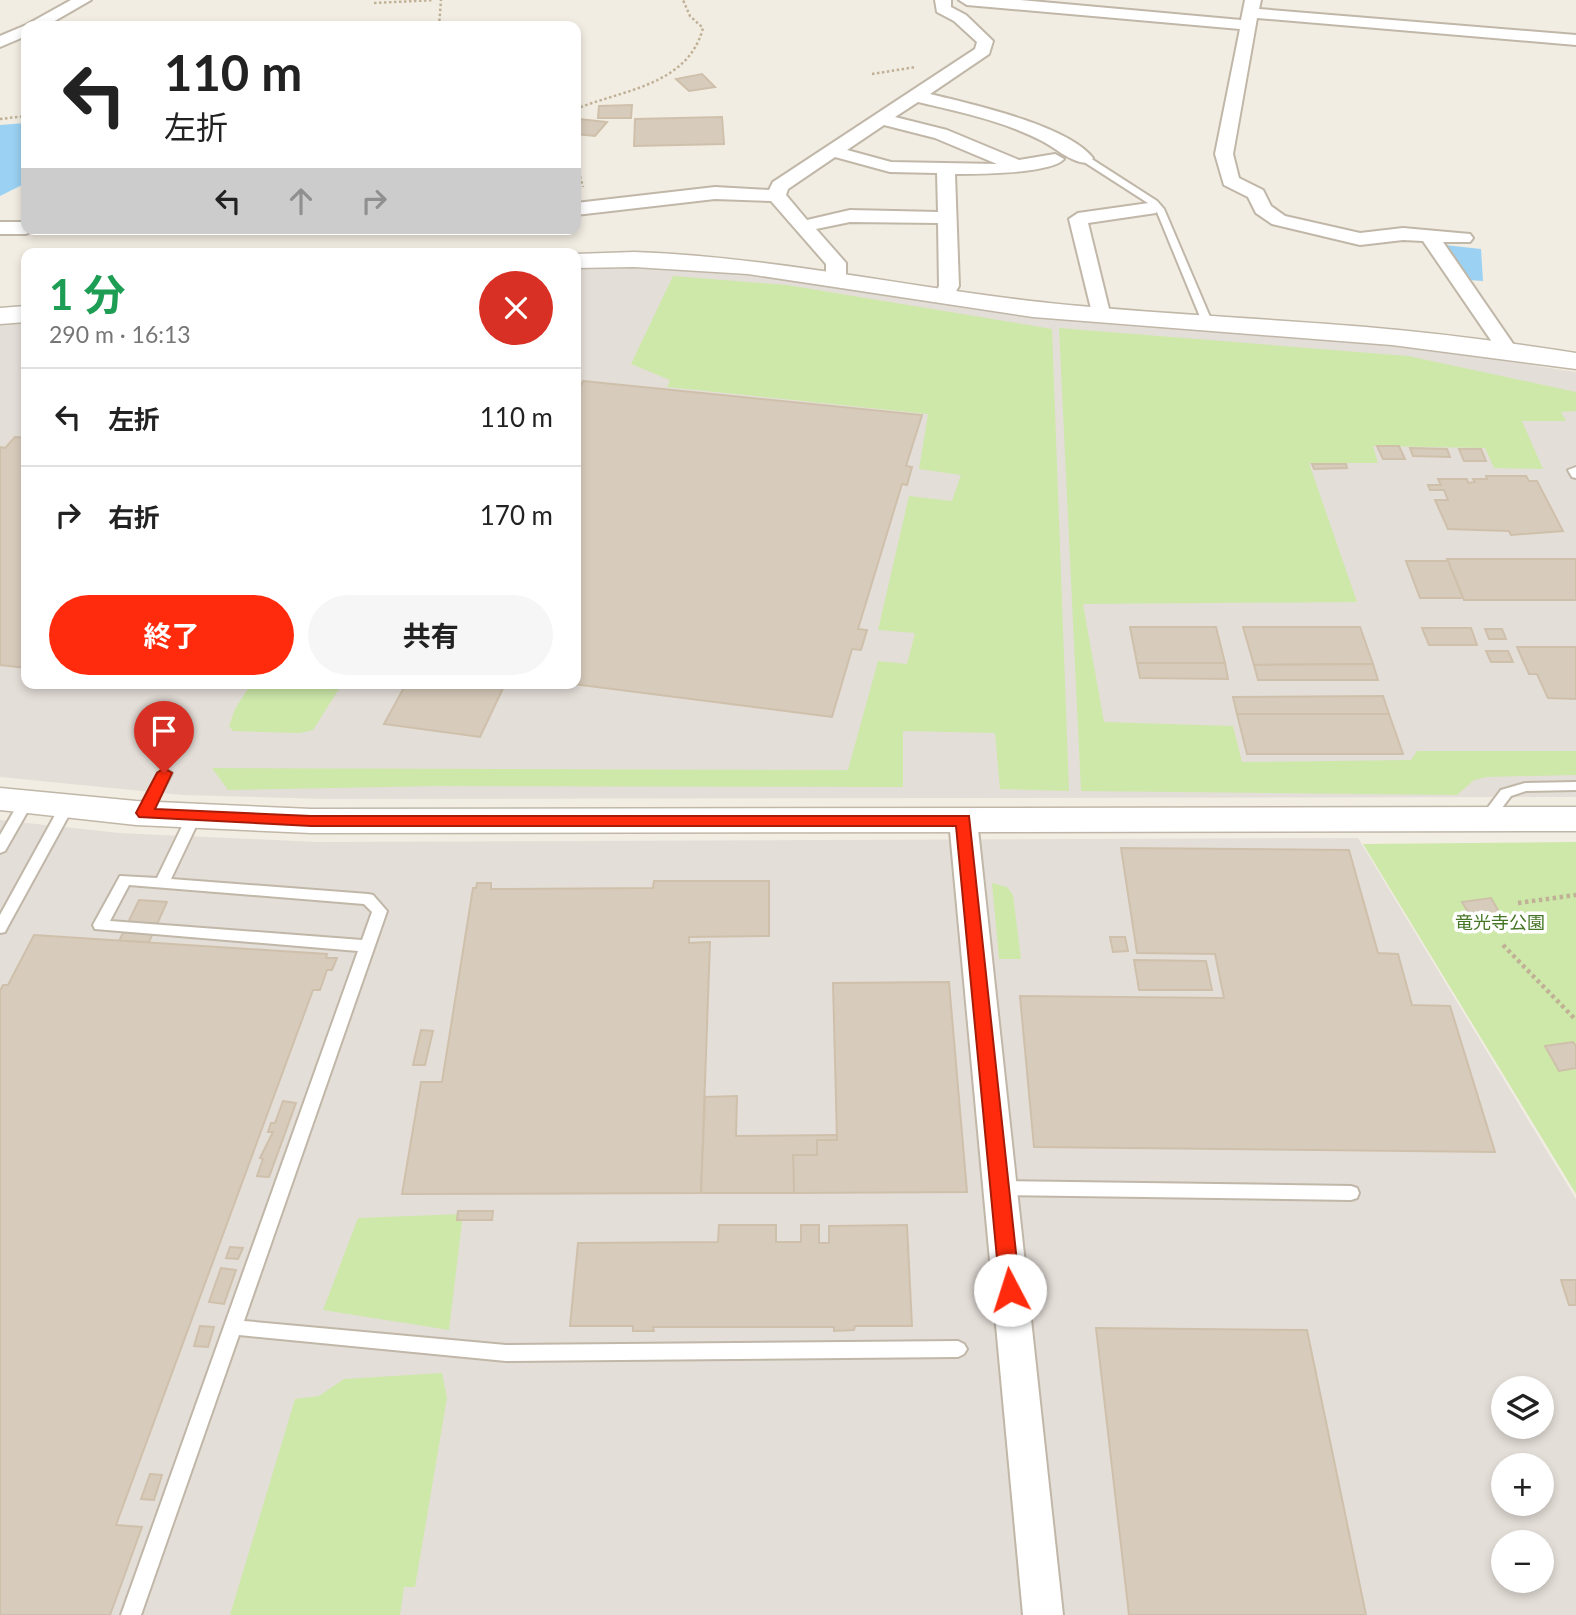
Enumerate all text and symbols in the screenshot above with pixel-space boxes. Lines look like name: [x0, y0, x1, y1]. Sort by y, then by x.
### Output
text: 110 m: [164, 43, 302, 101]
icon: left: [49, 49, 140, 140]
text: 左折: [164, 107, 228, 146]
icon: left: [209, 182, 247, 220]
icon: ahead: [282, 182, 320, 220]
icon: right: [355, 182, 393, 220]
text: 1 分: [49, 269, 126, 319]
button: close: [479, 271, 553, 345]
text: 290 m · 16:13: [49, 320, 191, 348]
icon: left: [49, 398, 87, 436]
text: 110 m: [480, 401, 553, 433]
text: 左折: [108, 403, 160, 435]
icon: right: [49, 496, 87, 534]
text: 170 m: [480, 499, 553, 531]
text: 右折: [108, 501, 160, 533]
button: 終了: [49, 595, 294, 675]
button: 共有: [308, 595, 553, 675]
pin: [134, 701, 194, 773]
icon: arrive: [145, 712, 183, 750]
park label: 竜光寺公園: [1455, 911, 1545, 933]
position arrow: [973, 1253, 1047, 1327]
map controls: [1491, 1376, 1554, 1593]
button: layers: [1491, 1376, 1554, 1439]
button: +: [1491, 1453, 1554, 1516]
button: −: [1491, 1530, 1554, 1593]

